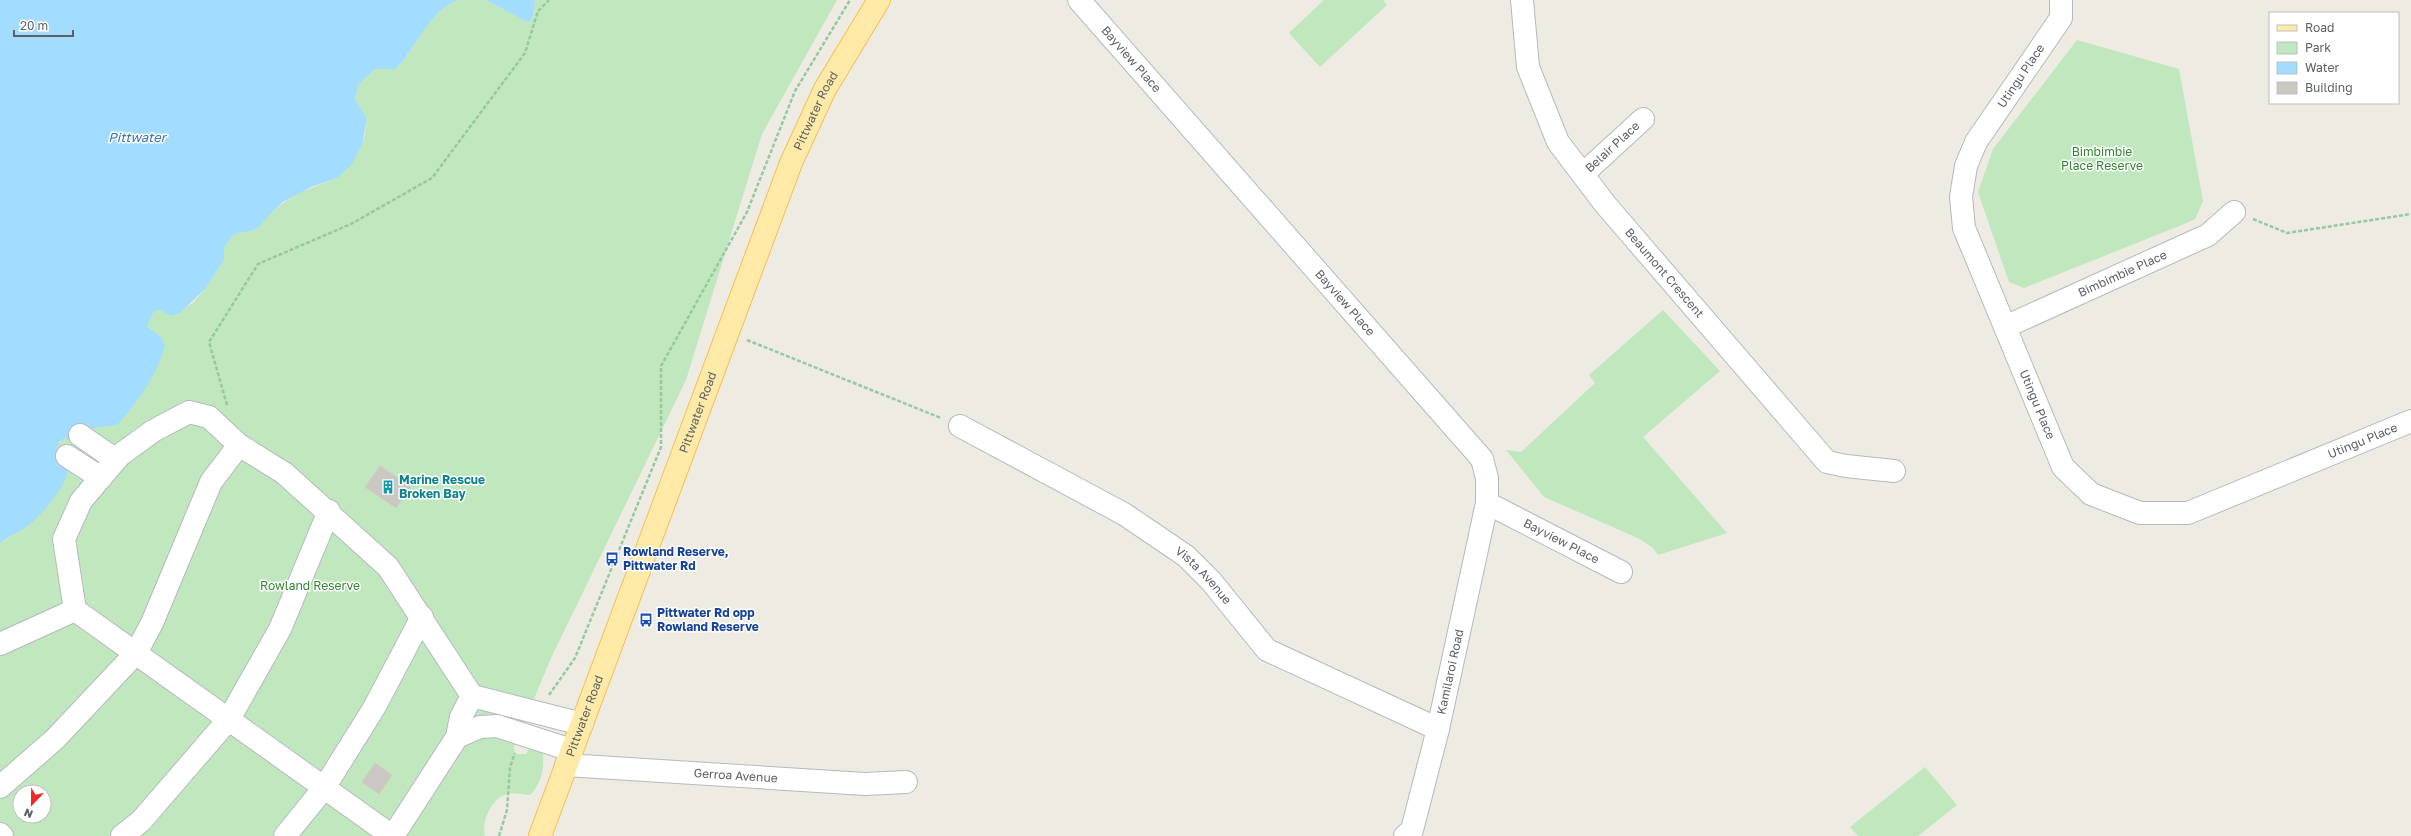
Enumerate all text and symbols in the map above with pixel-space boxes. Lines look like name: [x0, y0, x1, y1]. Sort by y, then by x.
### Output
scale bar: [14, 12, 73, 38]
legend: [2269, 12, 2399, 104]
text: 20 m: [20, 18, 48, 33]
text: Road: [2305, 20, 2334, 35]
street label: Bayview Place: [1098, 23, 1165, 95]
text: Park: [2305, 40, 2331, 55]
street label: Utingu Place: [1994, 41, 2047, 110]
text: Water: [2305, 60, 2339, 75]
street label: Pittwater Road: [790, 68, 841, 152]
text: Building: [2305, 80, 2353, 95]
street label: Belair Place: [1582, 118, 1643, 175]
water label: Pittwater: [108, 129, 168, 145]
park label: Bimbimbie Place Reserve: [2061, 144, 2143, 173]
street label: Beaumont Crescent: [1622, 225, 1708, 321]
street label: Bimbimbie Place: [2076, 247, 2169, 300]
street label: Bayview Place: [1312, 266, 1378, 339]
street label: Utingu Place: [2017, 367, 2059, 441]
street label: Pittwater Road: [675, 370, 719, 455]
street label: Utingu Place: [2325, 419, 2400, 461]
place label: Marine Rescue Broken Bay: [399, 472, 485, 501]
building icon: Marine Rescue Broken Bay: [380, 479, 396, 495]
street label: Bayview Place: [1521, 515, 1602, 567]
street label: Vista Avenue: [1173, 543, 1235, 607]
place label: Rowland Reserve, Pittwater Rd: [623, 544, 729, 573]
bus stop icon: Rowland Reserve, Pittwater Rd: [604, 551, 620, 567]
park label: Rowland Reserve: [260, 578, 360, 593]
place label: Pittwater Rd opp Rowland Reserve: [657, 605, 759, 634]
bus stop icon: Pittwater Rd opp Rowland Reserve: [638, 612, 654, 628]
street label: Kamilaroi Road: [1433, 628, 1466, 716]
street label: Pittwater Road: [562, 673, 606, 759]
street label: Gerroa Avenue: [693, 765, 778, 785]
north arrow: [12, 784, 52, 824]
text: N: [22, 806, 34, 821]

